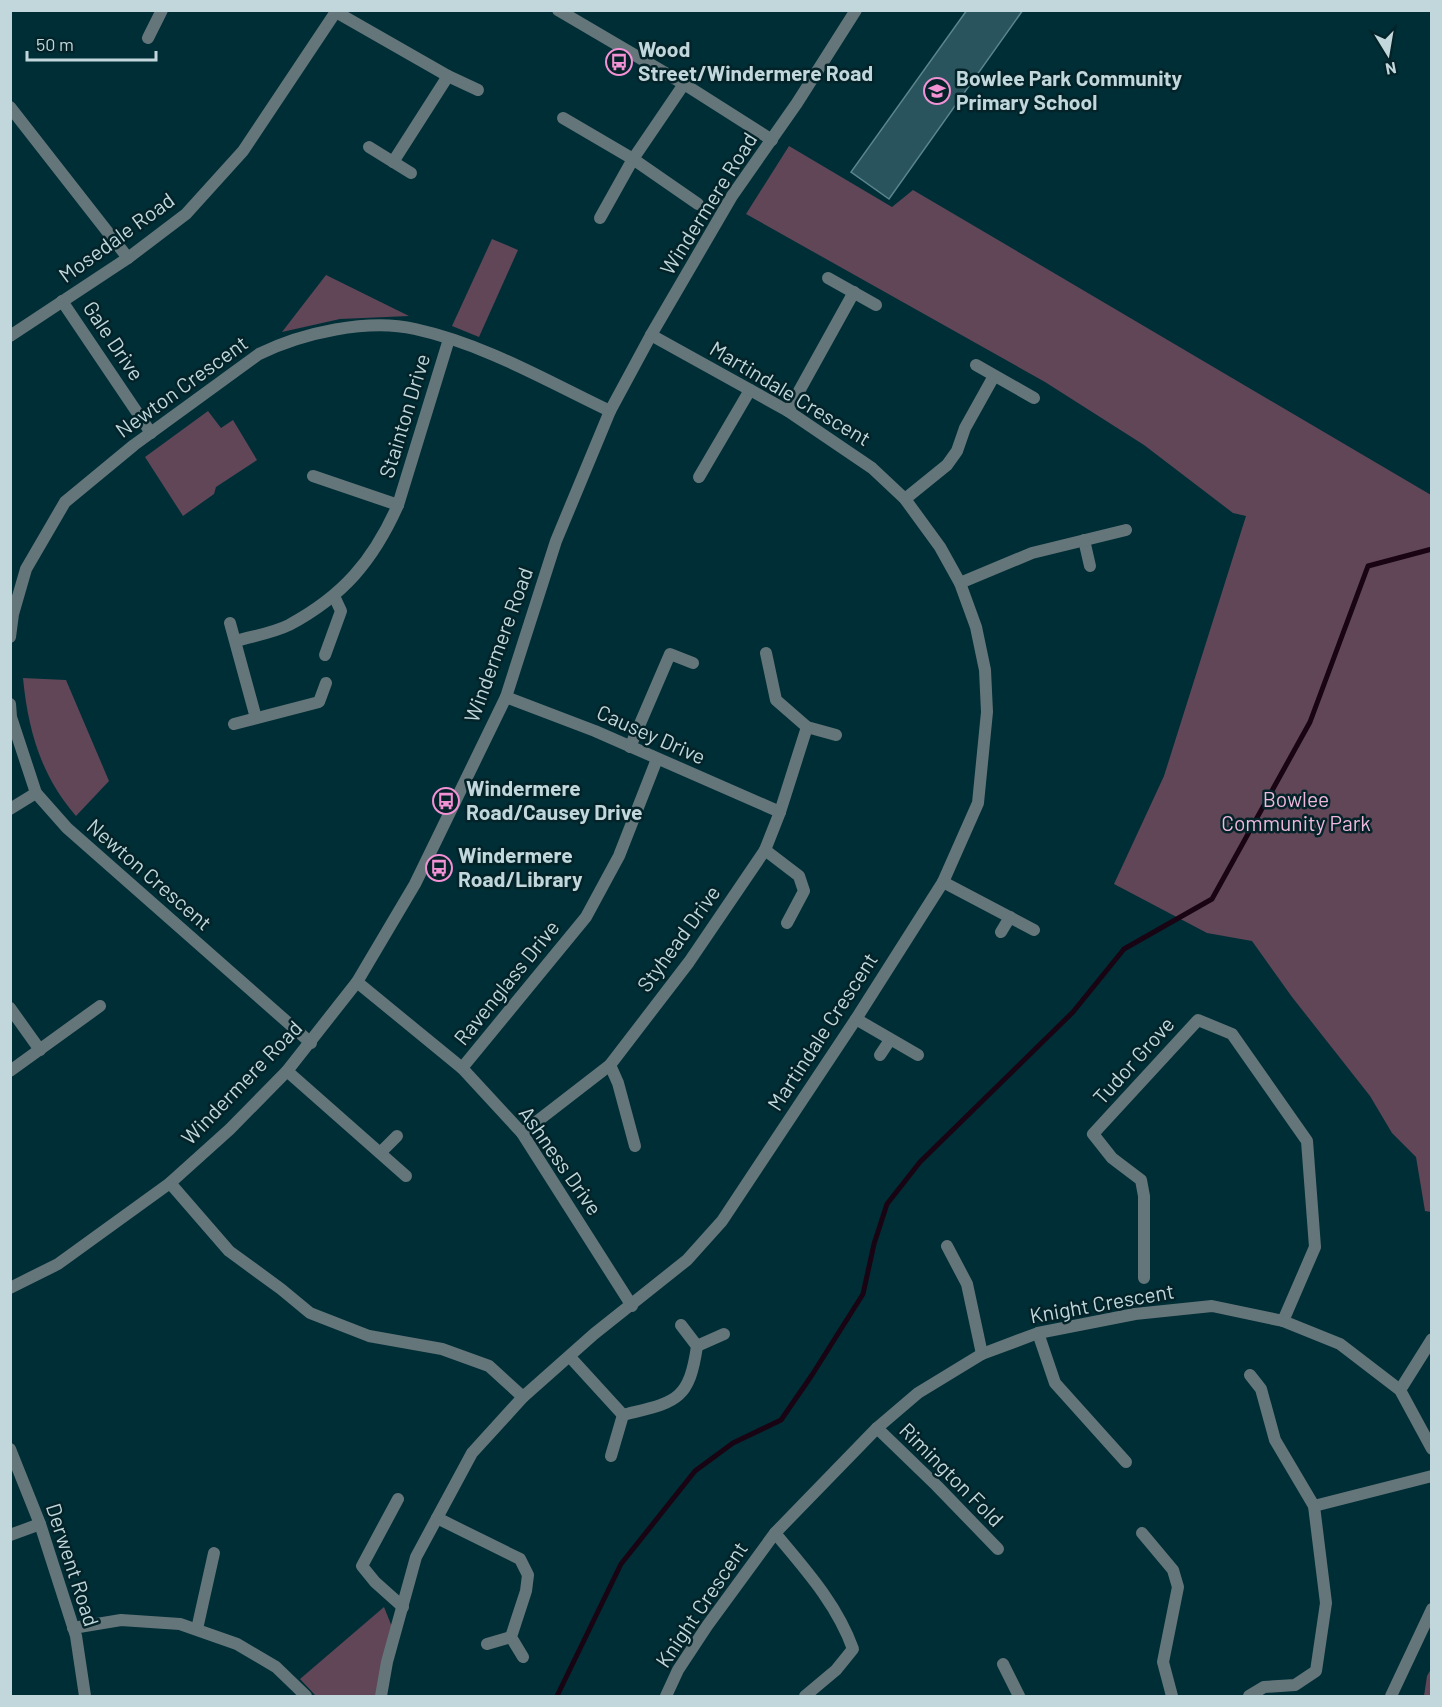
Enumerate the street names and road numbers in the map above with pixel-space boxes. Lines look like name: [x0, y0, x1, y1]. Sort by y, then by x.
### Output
street label: Windermere Road: [654, 127, 762, 279]
street label: Mosedale Road: [54, 187, 179, 287]
street label: Gale Drive: [79, 296, 150, 385]
street label: Newton Crescent: [110, 330, 252, 442]
street label: Martindale Crescent: [706, 335, 876, 450]
street label: Stainton Drive: [373, 351, 434, 481]
street label: Windermere Road: [458, 564, 537, 725]
street label: Causey Drive: [593, 699, 710, 769]
street label: Newton Crescent: [83, 813, 217, 935]
street label: Styhead Drive: [631, 880, 725, 996]
street label: Ravenglass Drive: [448, 915, 564, 1049]
street label: Martindale Crescent: [762, 948, 882, 1115]
street label: Tudor Grove: [1087, 1011, 1179, 1109]
street label: Windermere Road: [175, 1015, 307, 1149]
street label: Ashness Drive: [515, 1101, 608, 1219]
street label: Knight Crescent: [1028, 1278, 1176, 1328]
street label: Rimington Fold: [895, 1417, 1009, 1531]
street label: Derwent Road: [42, 1500, 105, 1629]
street label: Knight Crescent: [649, 1537, 752, 1672]

